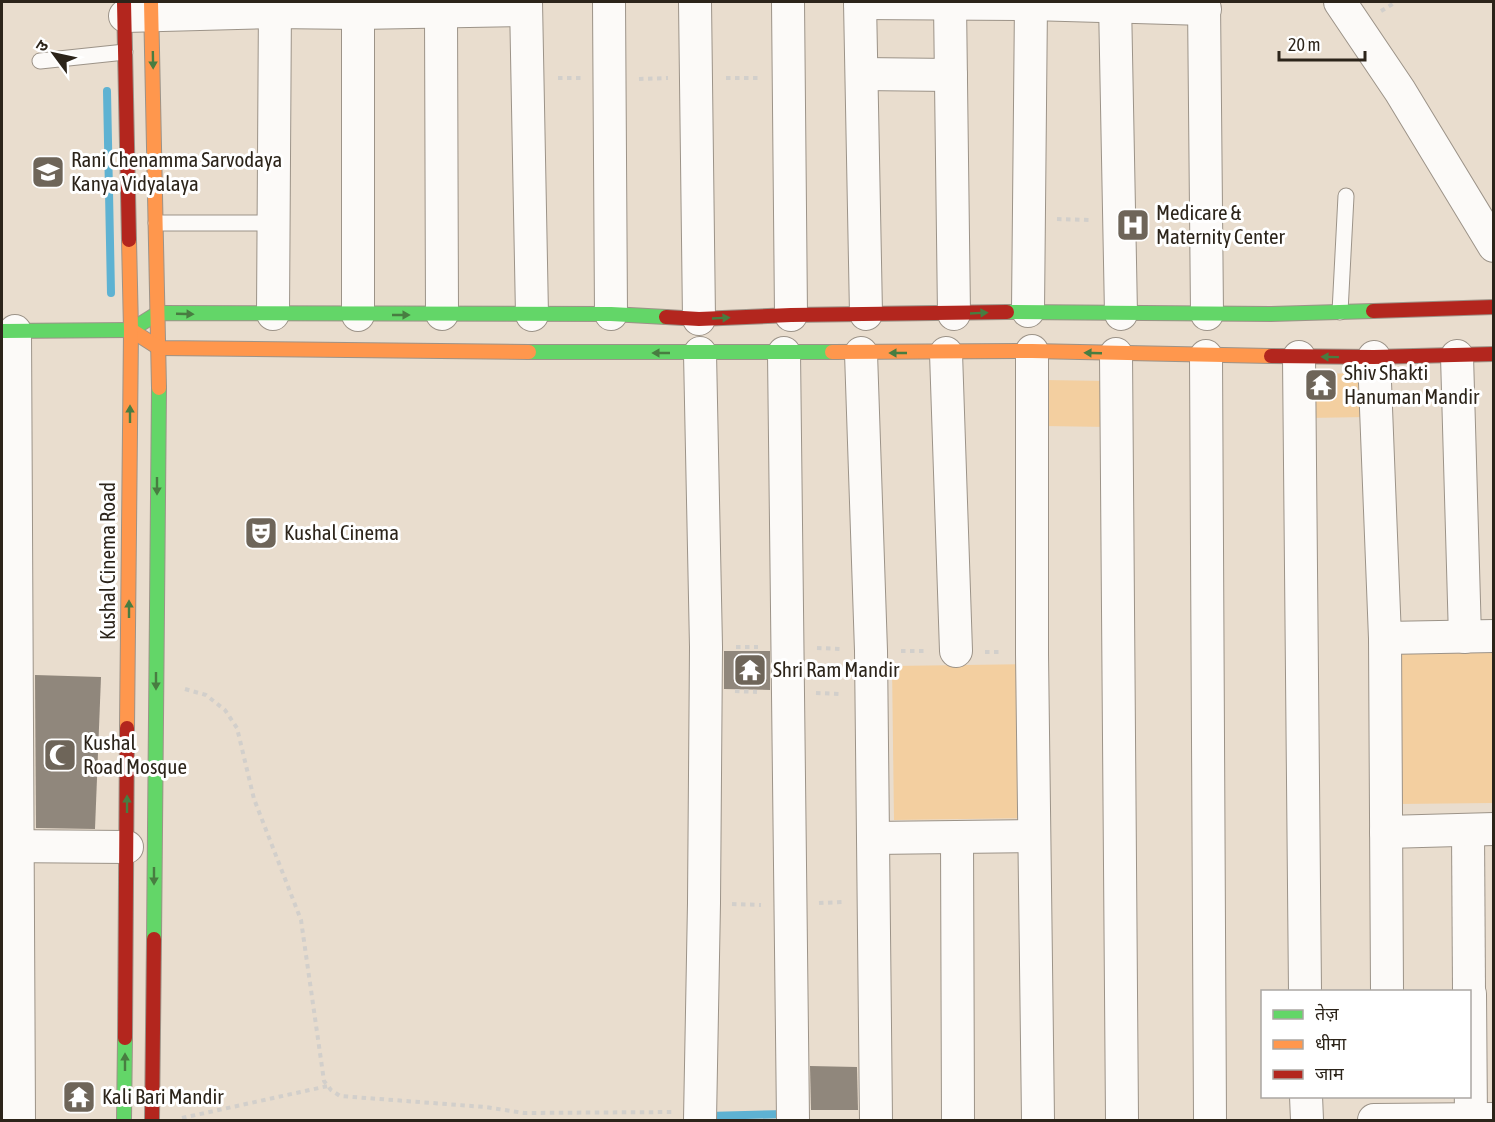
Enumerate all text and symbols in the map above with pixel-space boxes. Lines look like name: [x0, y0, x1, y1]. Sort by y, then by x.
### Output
north arrow: [24, 24, 84, 84]
scale bar: [1279, 24, 1364, 62]
text: 20 m: [1288, 34, 1320, 55]
text: उ: [31, 36, 52, 55]
one-way arrow: [148, 50, 158, 69]
place label: Rani Chenamma Sarvodaya Kanya Vidyalaya: [71, 147, 282, 195]
school or university icon: Rani Chenamma Sarvodaya Kanya Vidyalaya: [30, 154, 66, 190]
place label: Medicare & Maternity Center: [1156, 200, 1286, 248]
hospital icon: Medicare & Maternity Center: [1115, 207, 1151, 243]
one-way arrow: [175, 309, 194, 318]
one-way arrow: [970, 309, 989, 318]
one-way arrow: [391, 310, 410, 320]
one-way arrow: [712, 314, 731, 323]
one-way arrow: [652, 348, 671, 358]
one-way arrow: [889, 348, 908, 358]
one-way arrow: [1084, 348, 1103, 357]
one-way arrow: [1321, 352, 1340, 362]
place label: Shiv Shakti Hanuman Mandir: [1344, 360, 1480, 408]
temple icon: Shiv Shakti Hanuman Mandir: [1303, 367, 1339, 403]
one-way arrow: [125, 405, 135, 424]
one-way arrow: [152, 476, 162, 495]
street label: Kushal Cinema Road: [95, 482, 119, 640]
theatre icon: Kushal Cinema: [243, 515, 279, 551]
place label: Kushal Cinema: [284, 520, 399, 544]
one-way arrow: [124, 600, 133, 619]
temple icon: Shri Ram Mandir: [732, 652, 768, 688]
place label: Shri Ram Mandir: [773, 657, 900, 681]
one-way arrow: [151, 671, 161, 690]
place label: Kushal Road Mosque: [83, 730, 187, 778]
mosque icon: Kushal Road Mosque: [42, 737, 78, 773]
one-way arrow: [122, 795, 132, 814]
one-way arrow: [149, 866, 159, 885]
legend: [1261, 990, 1471, 1098]
text: तेज़: [1315, 1003, 1339, 1024]
text: धीमा: [1315, 1033, 1346, 1054]
one-way arrow: [120, 1053, 130, 1072]
text: जाम: [1315, 1063, 1345, 1084]
temple icon: Kali Bari Mandir: [61, 1079, 97, 1115]
place label: Kali Bari Mandir: [102, 1084, 224, 1108]

